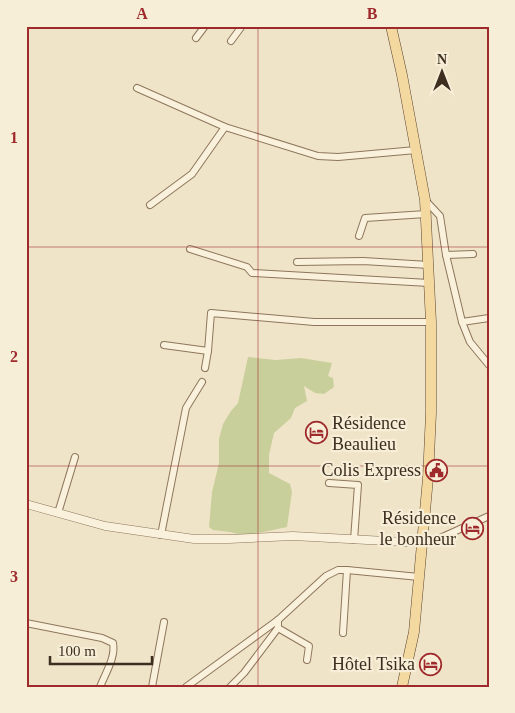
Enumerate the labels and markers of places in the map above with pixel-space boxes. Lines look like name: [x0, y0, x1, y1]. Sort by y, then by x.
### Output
place label: Résidence Beaulieu: [332, 413, 406, 454]
hotel icon: Résidence Beaulieu: [304, 421, 328, 445]
public building icon: Colis Express: [425, 458, 449, 482]
place label: Colis Express: [321, 460, 421, 480]
place label: Résidence le bonheur: [380, 508, 456, 549]
hotel icon: Résidence le bonheur: [460, 516, 484, 540]
hotel icon: Hôtel Tsika: [419, 652, 443, 676]
place label: Hôtel Tsika: [332, 654, 415, 674]

